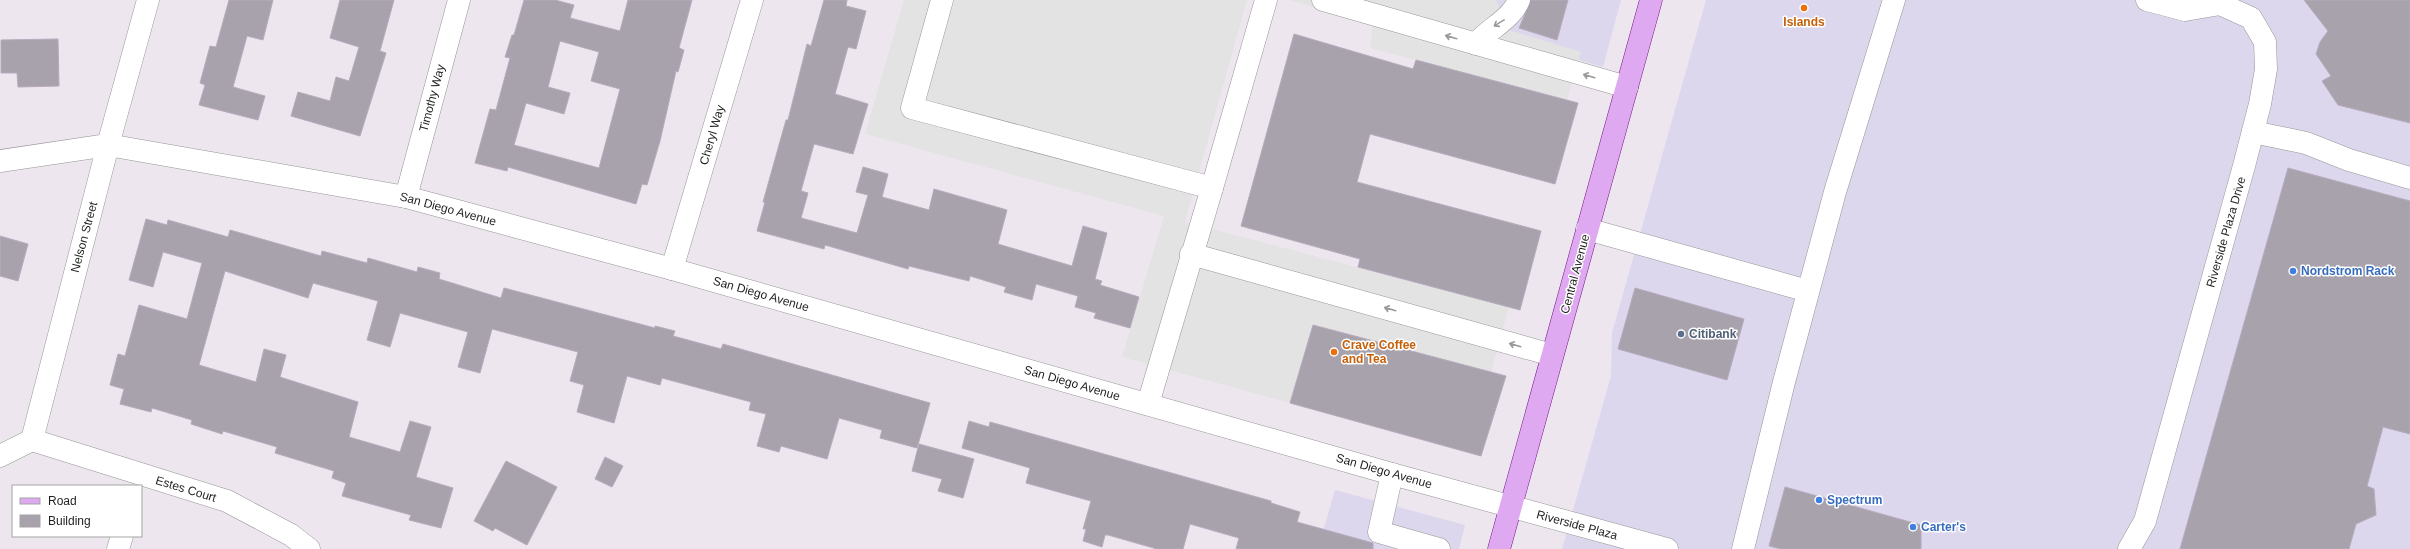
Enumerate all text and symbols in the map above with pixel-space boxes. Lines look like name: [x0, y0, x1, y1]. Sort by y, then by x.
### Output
marker: Islands: [1799, 3, 1809, 13]
place label: Islands: [1783, 15, 1825, 29]
one-way arrow: [1494, 19, 1505, 27]
one-way arrow: [1445, 33, 1458, 40]
street label: Timothy Way: [416, 63, 448, 133]
one-way arrow: [1583, 72, 1596, 79]
street label: Cheryl Way: [697, 103, 727, 167]
street label: Riverside Plaza Drive: [2203, 175, 2249, 289]
street label: San Diego Avenue: [398, 189, 498, 229]
street label: Nelson Street: [68, 199, 100, 274]
street label: Central Avenue: [1558, 232, 1592, 315]
place label: Nordstrom Rack: [2301, 264, 2395, 278]
marker: Nordstrom Rack: [2288, 266, 2298, 276]
street label: San Diego Avenue: [711, 274, 811, 314]
one-way arrow: [1384, 305, 1397, 313]
place label: Citibank: [1689, 327, 1737, 341]
marker: Citibank: [1676, 329, 1686, 339]
place label: Crave Coffee and Tea: [1342, 338, 1416, 366]
one-way arrow: [1509, 341, 1522, 348]
marker: Crave Coffee and Tea: [1329, 347, 1339, 357]
street label: San Diego Avenue: [1022, 363, 1122, 403]
street label: San Diego Avenue: [1334, 451, 1434, 491]
street label: Estes Court: [154, 473, 219, 505]
legend: [12, 485, 142, 537]
place label: Spectrum: [1827, 493, 1882, 507]
text: Road: [48, 494, 77, 508]
marker: Spectrum: [1814, 495, 1824, 505]
street label: Riverside Plaza: [1535, 507, 1619, 543]
text: Building: [48, 514, 91, 528]
place label: Carter's: [1921, 520, 1966, 534]
marker: Carter's: [1908, 522, 1918, 532]

